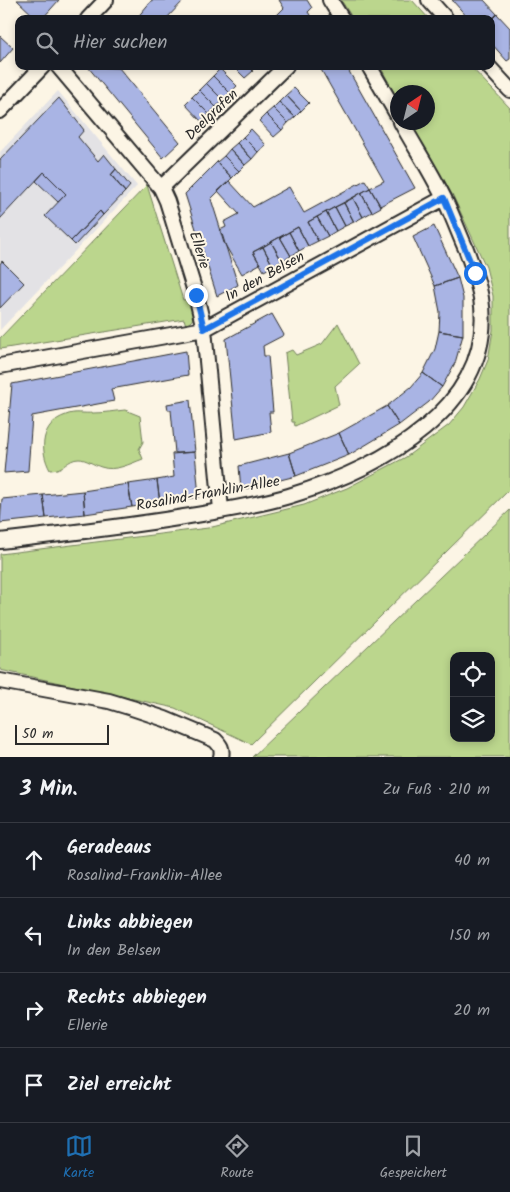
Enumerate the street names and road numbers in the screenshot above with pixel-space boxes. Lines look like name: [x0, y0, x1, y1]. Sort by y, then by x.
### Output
street label: Deelgrafen: [180, 83, 244, 147]
street label: Ellerie: [182, 228, 216, 272]
street label: In den Belsen: [221, 245, 309, 309]
street label: Rosalind-Franklin-Allee: [134, 470, 282, 518]

